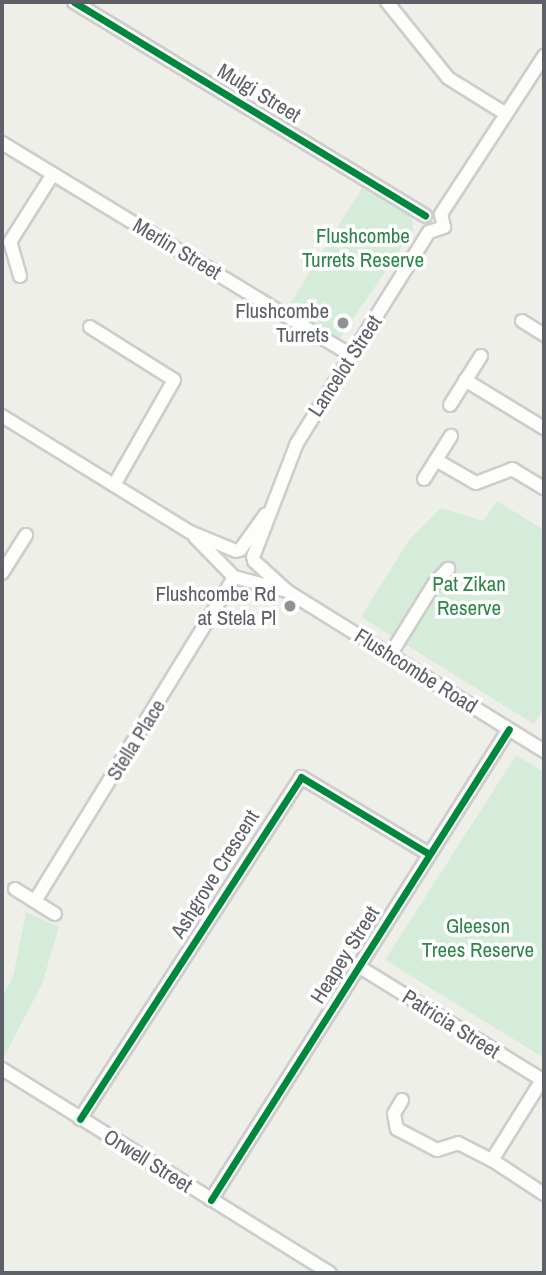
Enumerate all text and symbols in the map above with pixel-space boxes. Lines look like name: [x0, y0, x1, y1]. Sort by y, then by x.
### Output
street label: Mulgi Street: [213, 58, 305, 128]
street label: Merlin Street: [128, 213, 226, 285]
park label: Flushcombe Turrets Reserve: [302, 223, 424, 273]
place label: Flushcombe Turrets: [235, 298, 329, 348]
street label: Lancelot Street: [303, 311, 387, 421]
marker: Flushcombe Turrets: [335, 315, 351, 331]
park label: Pat Zikan Reserve: [432, 571, 506, 621]
place label: Flushcombe Rd at Stela Pl: [155, 581, 276, 631]
marker: Flushcombe Rd at Stela Pl: [282, 598, 298, 614]
street label: Flushcombe Road: [350, 623, 482, 719]
street label: Stella Place: [101, 695, 171, 785]
street label: Ashgrove Crescent: [166, 805, 264, 943]
street label: Heapey Street: [305, 902, 385, 1008]
park label: Gleeson Trees Reserve: [422, 913, 534, 963]
street label: Patricia Street: [398, 984, 504, 1064]
street label: Orwell Street: [99, 1124, 197, 1198]

